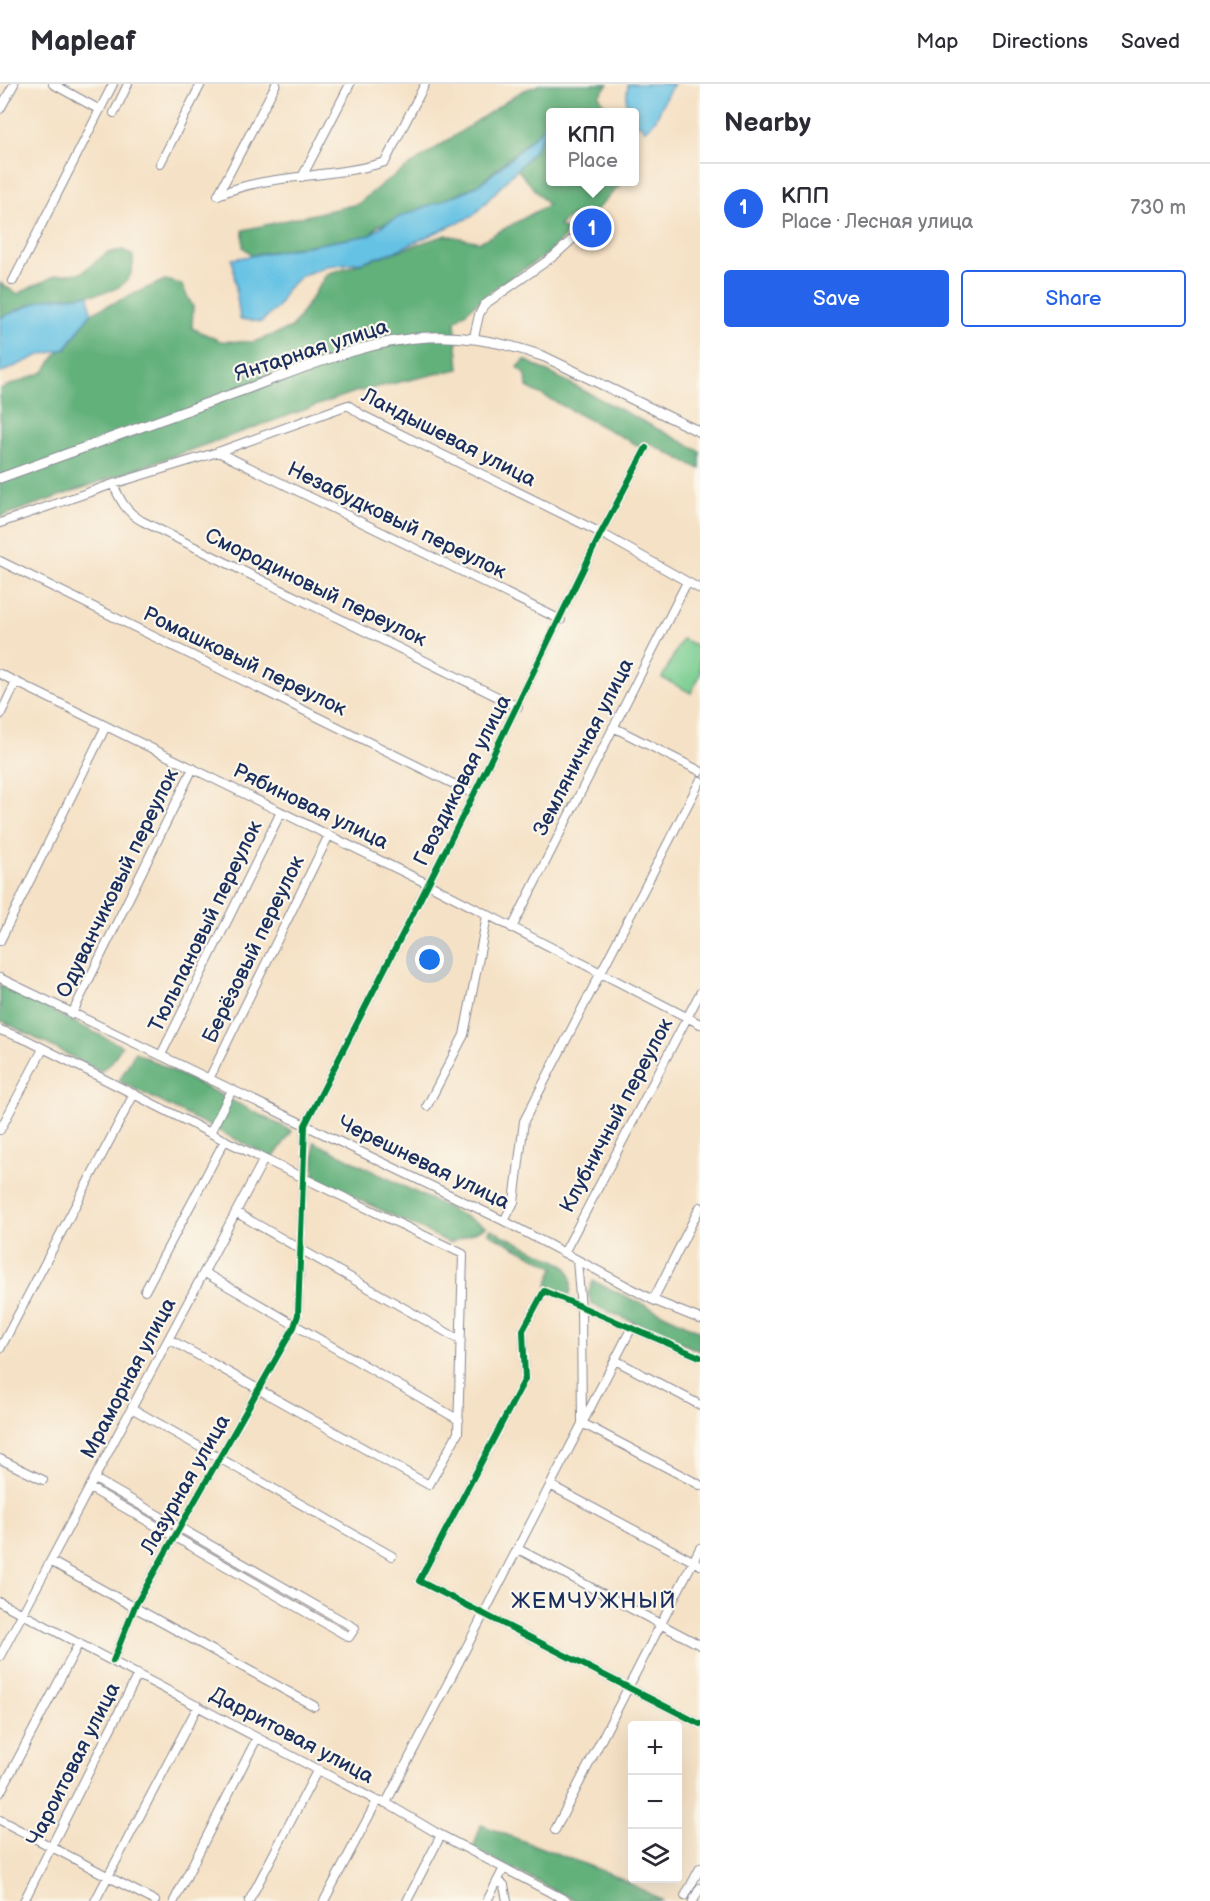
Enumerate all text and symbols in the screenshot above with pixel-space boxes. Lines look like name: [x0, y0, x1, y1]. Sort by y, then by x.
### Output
text: Mapleaf: [30, 25, 136, 58]
text: Map: [916, 29, 959, 54]
text: Directions: [992, 29, 1088, 54]
text: Saved: [1121, 29, 1180, 54]
popup: [546, 108, 639, 186]
text: Nearby: [724, 108, 811, 139]
text: КПП: [567, 122, 615, 149]
text: Place: [567, 149, 618, 173]
text: КПП: [781, 183, 829, 210]
text: 1: [739, 196, 748, 220]
text: 730 m: [1130, 196, 1186, 220]
pin: 1: [572, 206, 612, 250]
text: Place · Лесная улица: [781, 210, 973, 234]
button: Save: [724, 270, 949, 327]
button: Share: [961, 270, 1186, 327]
street label: Янтарная улица: [231, 314, 392, 387]
street label: Ландышевая улица: [357, 382, 541, 492]
street label: Незабудковый переулок: [283, 457, 510, 584]
street label: Смородиновый переулок: [201, 523, 431, 652]
street label: Ромашковый переулок: [139, 601, 351, 722]
street label: Земляничная улица: [528, 654, 639, 840]
street label: Гвоздиковая улица: [409, 690, 517, 870]
street label: Рябиновая улица: [229, 758, 393, 855]
street label: Одуванчиковый переулок: [51, 764, 184, 1002]
street label: Тюльпановый переулок: [143, 816, 268, 1036]
street label: Берёзовый переулок: [197, 851, 310, 1047]
your location: [415, 945, 444, 974]
street label: Клубничный переулок: [554, 1014, 678, 1217]
street label: Черешневая улица: [334, 1110, 514, 1215]
street label: Мраморная улица: [76, 1293, 182, 1463]
street label: Лазурная улица: [135, 1409, 236, 1559]
district label: ЖЕМЧУЖНЫЙ: [511, 1588, 677, 1615]
street label: Чароитовая улица: [21, 1678, 126, 1850]
street label: Дарритовая улица: [206, 1682, 378, 1789]
map controls: [628, 1721, 682, 1883]
button: +: [628, 1721, 682, 1775]
button: −: [628, 1775, 682, 1829]
button: layers: [628, 1829, 682, 1883]

